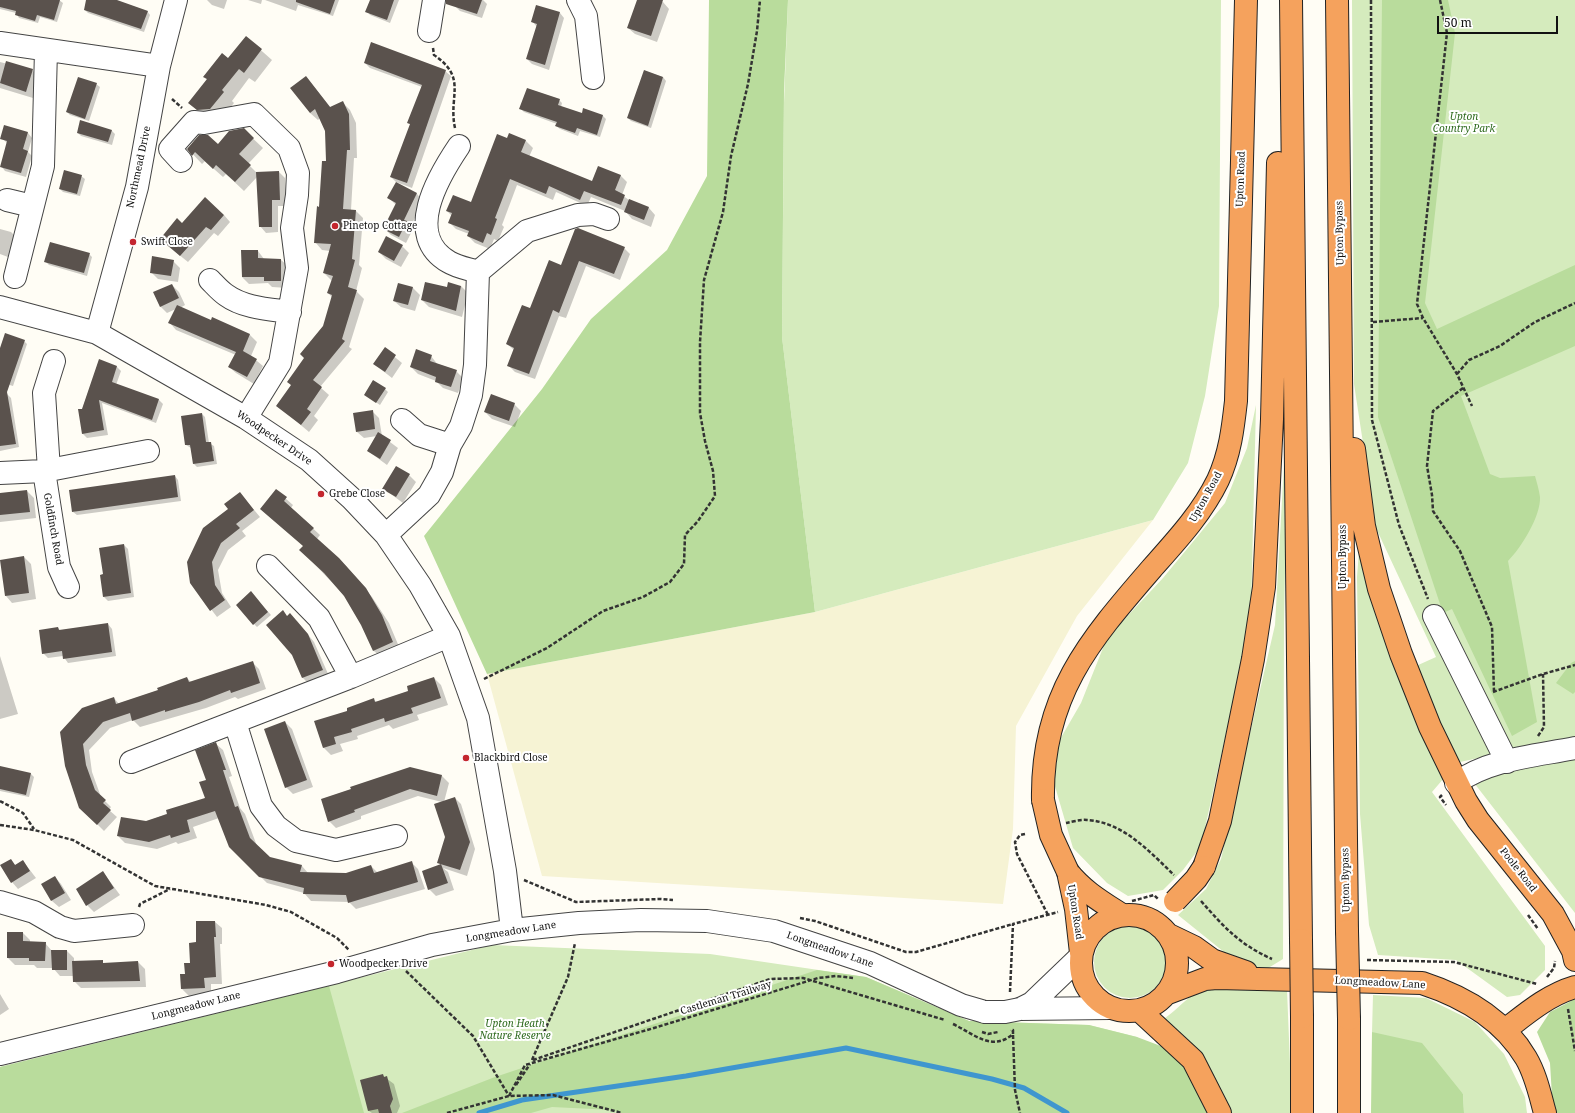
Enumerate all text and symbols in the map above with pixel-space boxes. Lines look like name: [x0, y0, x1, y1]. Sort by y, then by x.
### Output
scale bar: [1439, 8, 1560, 34]
text: 50 m: [1444, 14, 1472, 31]
park label: Upton Country Park: [1433, 111, 1495, 134]
street label: Northmead Drive: [124, 125, 154, 209]
street label: Upton Road: [1234, 151, 1248, 207]
street label: Upton Bypass: [1333, 201, 1347, 265]
place label: Pinetop Cottage: [343, 220, 417, 232]
marker: Pinetop Cottage: [330, 221, 340, 231]
place label: Swift Close: [141, 236, 193, 248]
marker: Swift Close: [128, 237, 138, 247]
street label: Woodpecker Drive: [234, 408, 314, 468]
street label: Upton Road: [1187, 470, 1225, 524]
place label: Grebe Close: [329, 488, 385, 500]
marker: Grebe Close: [316, 489, 326, 499]
street label: Goldfinch Road: [41, 492, 65, 566]
street label: Upton Bypass: [1337, 525, 1349, 589]
place label: Blackbird Close: [474, 752, 548, 764]
marker: Blackbird Close: [461, 753, 471, 763]
street label: Poole Road: [1497, 846, 1539, 894]
street label: Upton Bypass: [1339, 848, 1353, 912]
street label: Upton Road: [1065, 884, 1085, 940]
street label: Longmeadow Lane: [465, 919, 557, 945]
street label: Longmeadow Lane: [785, 930, 875, 970]
place label: Woodpecker Drive: [339, 958, 428, 970]
marker: Woodpecker Drive: [326, 959, 336, 969]
street label: Longmeadow Lane: [1334, 975, 1426, 991]
street label: Castleman Trailway: [679, 978, 773, 1018]
street label: Longmeadow Lane: [150, 989, 242, 1023]
park label: Upton Heath Nature Reserve: [479, 1018, 551, 1042]

